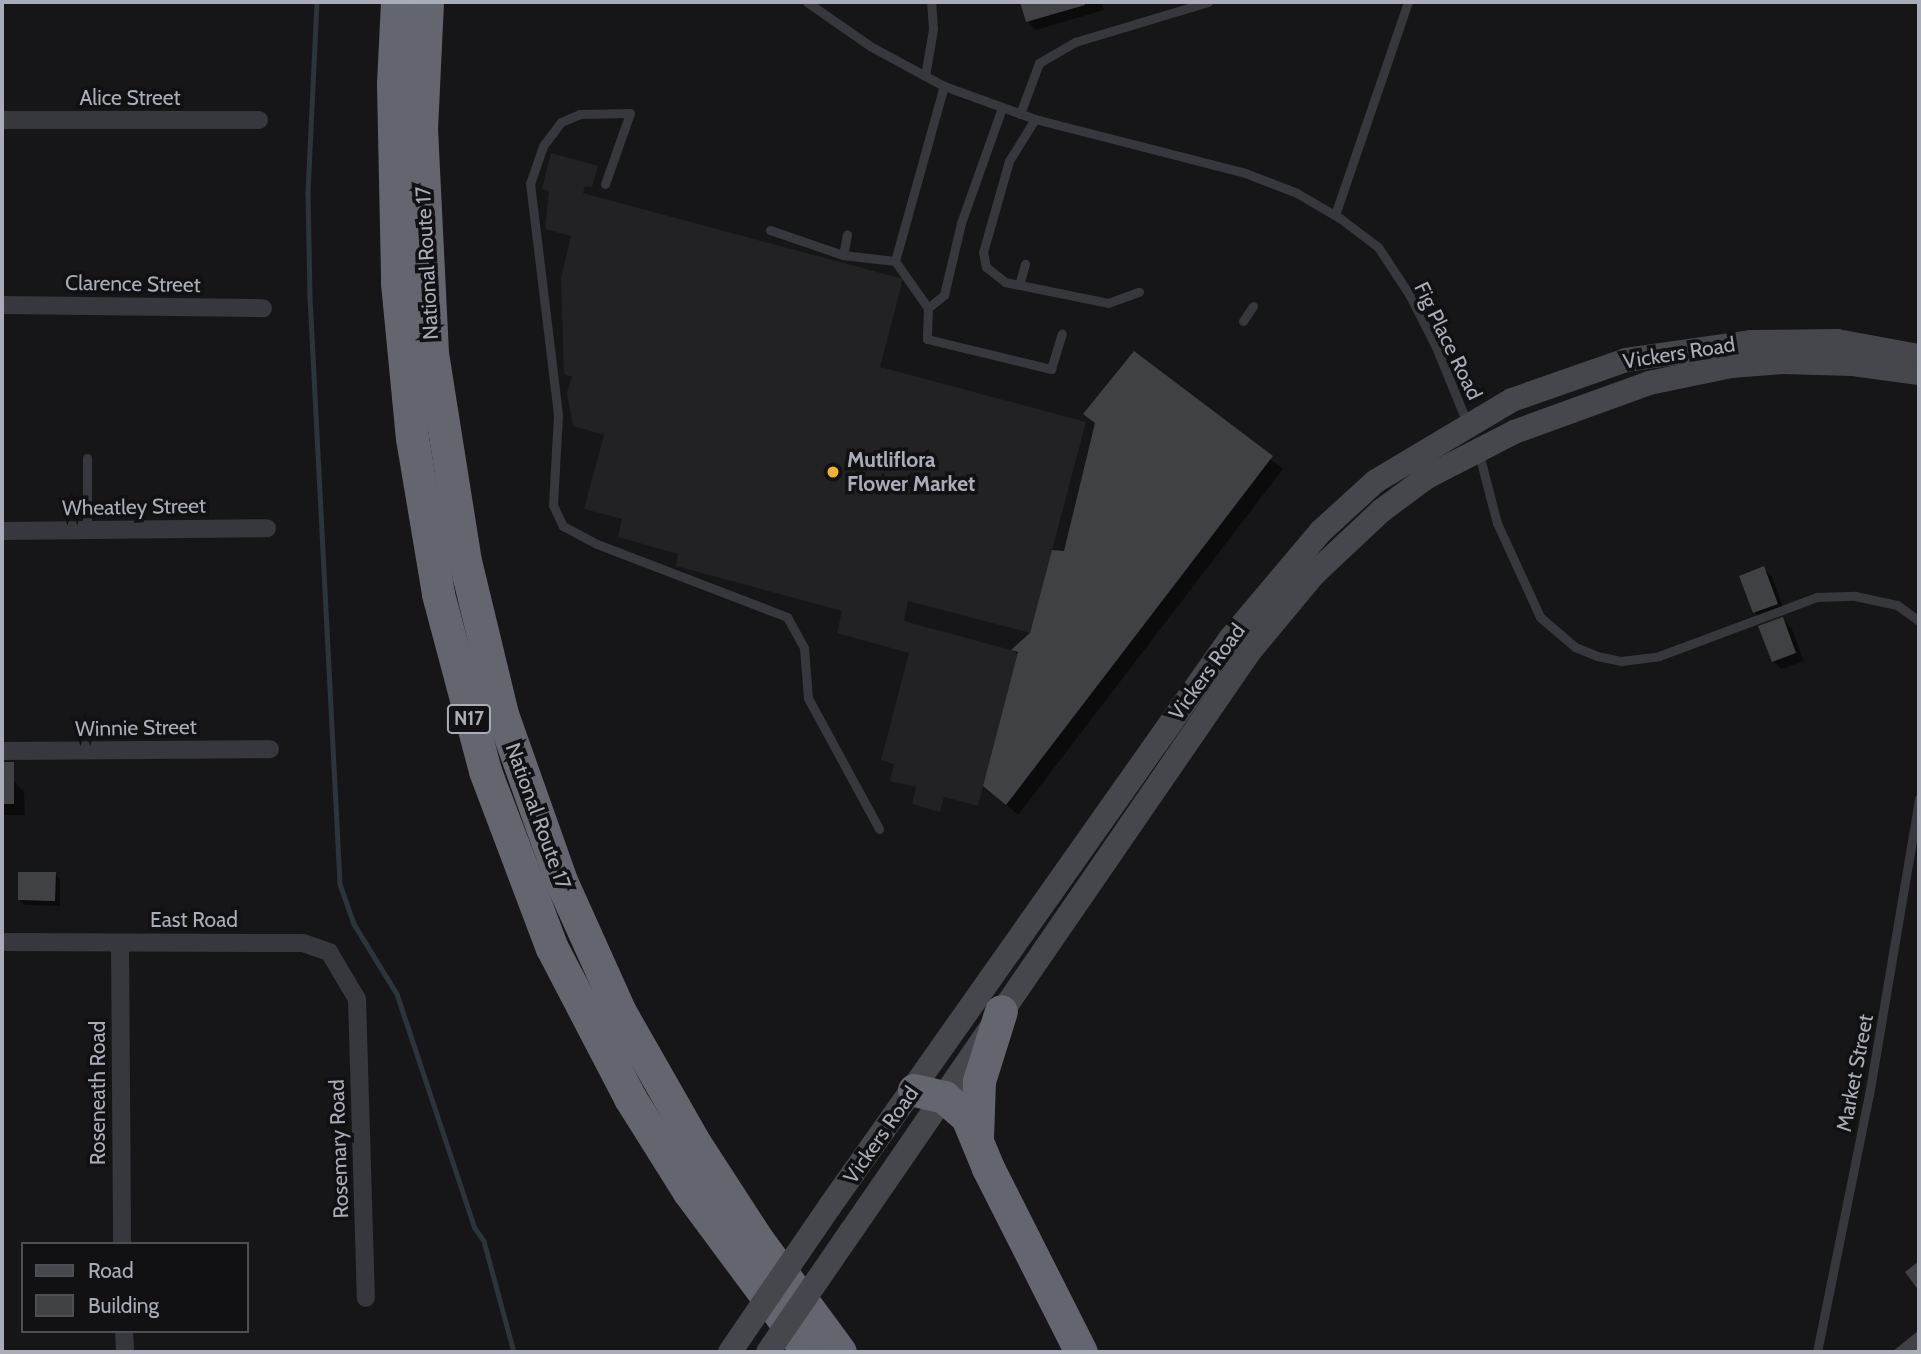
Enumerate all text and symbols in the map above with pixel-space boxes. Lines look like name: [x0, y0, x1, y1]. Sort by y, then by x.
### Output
street label: Alice Street: [79, 85, 181, 111]
street label: National Route 17: [410, 186, 444, 340]
street label: Clarence Street: [65, 270, 201, 298]
street label: Fig Place Road: [1409, 278, 1487, 404]
street label: Vickers Road: [1621, 332, 1737, 374]
place label: Mutliflora Flower Market: [847, 447, 975, 497]
marker: Mutliflora Flower Market: [825, 464, 841, 480]
street label: Wheatley Street: [62, 493, 206, 521]
street label: Vickers Road: [1164, 619, 1250, 725]
road number: N17: [446, 704, 492, 734]
street label: Winnie Street: [75, 714, 197, 742]
street label: National Route 17: [500, 739, 576, 893]
street label: East Road: [150, 907, 238, 933]
street label: Market Street: [1831, 1012, 1879, 1134]
street label: Roseneath Road: [85, 1021, 111, 1165]
street label: Rosemary Road: [324, 1079, 354, 1219]
street label: Vickers Road: [838, 1081, 924, 1189]
legend: [21, 1242, 248, 1333]
text: Road: [88, 1258, 134, 1283]
text: Building: [88, 1293, 159, 1318]

